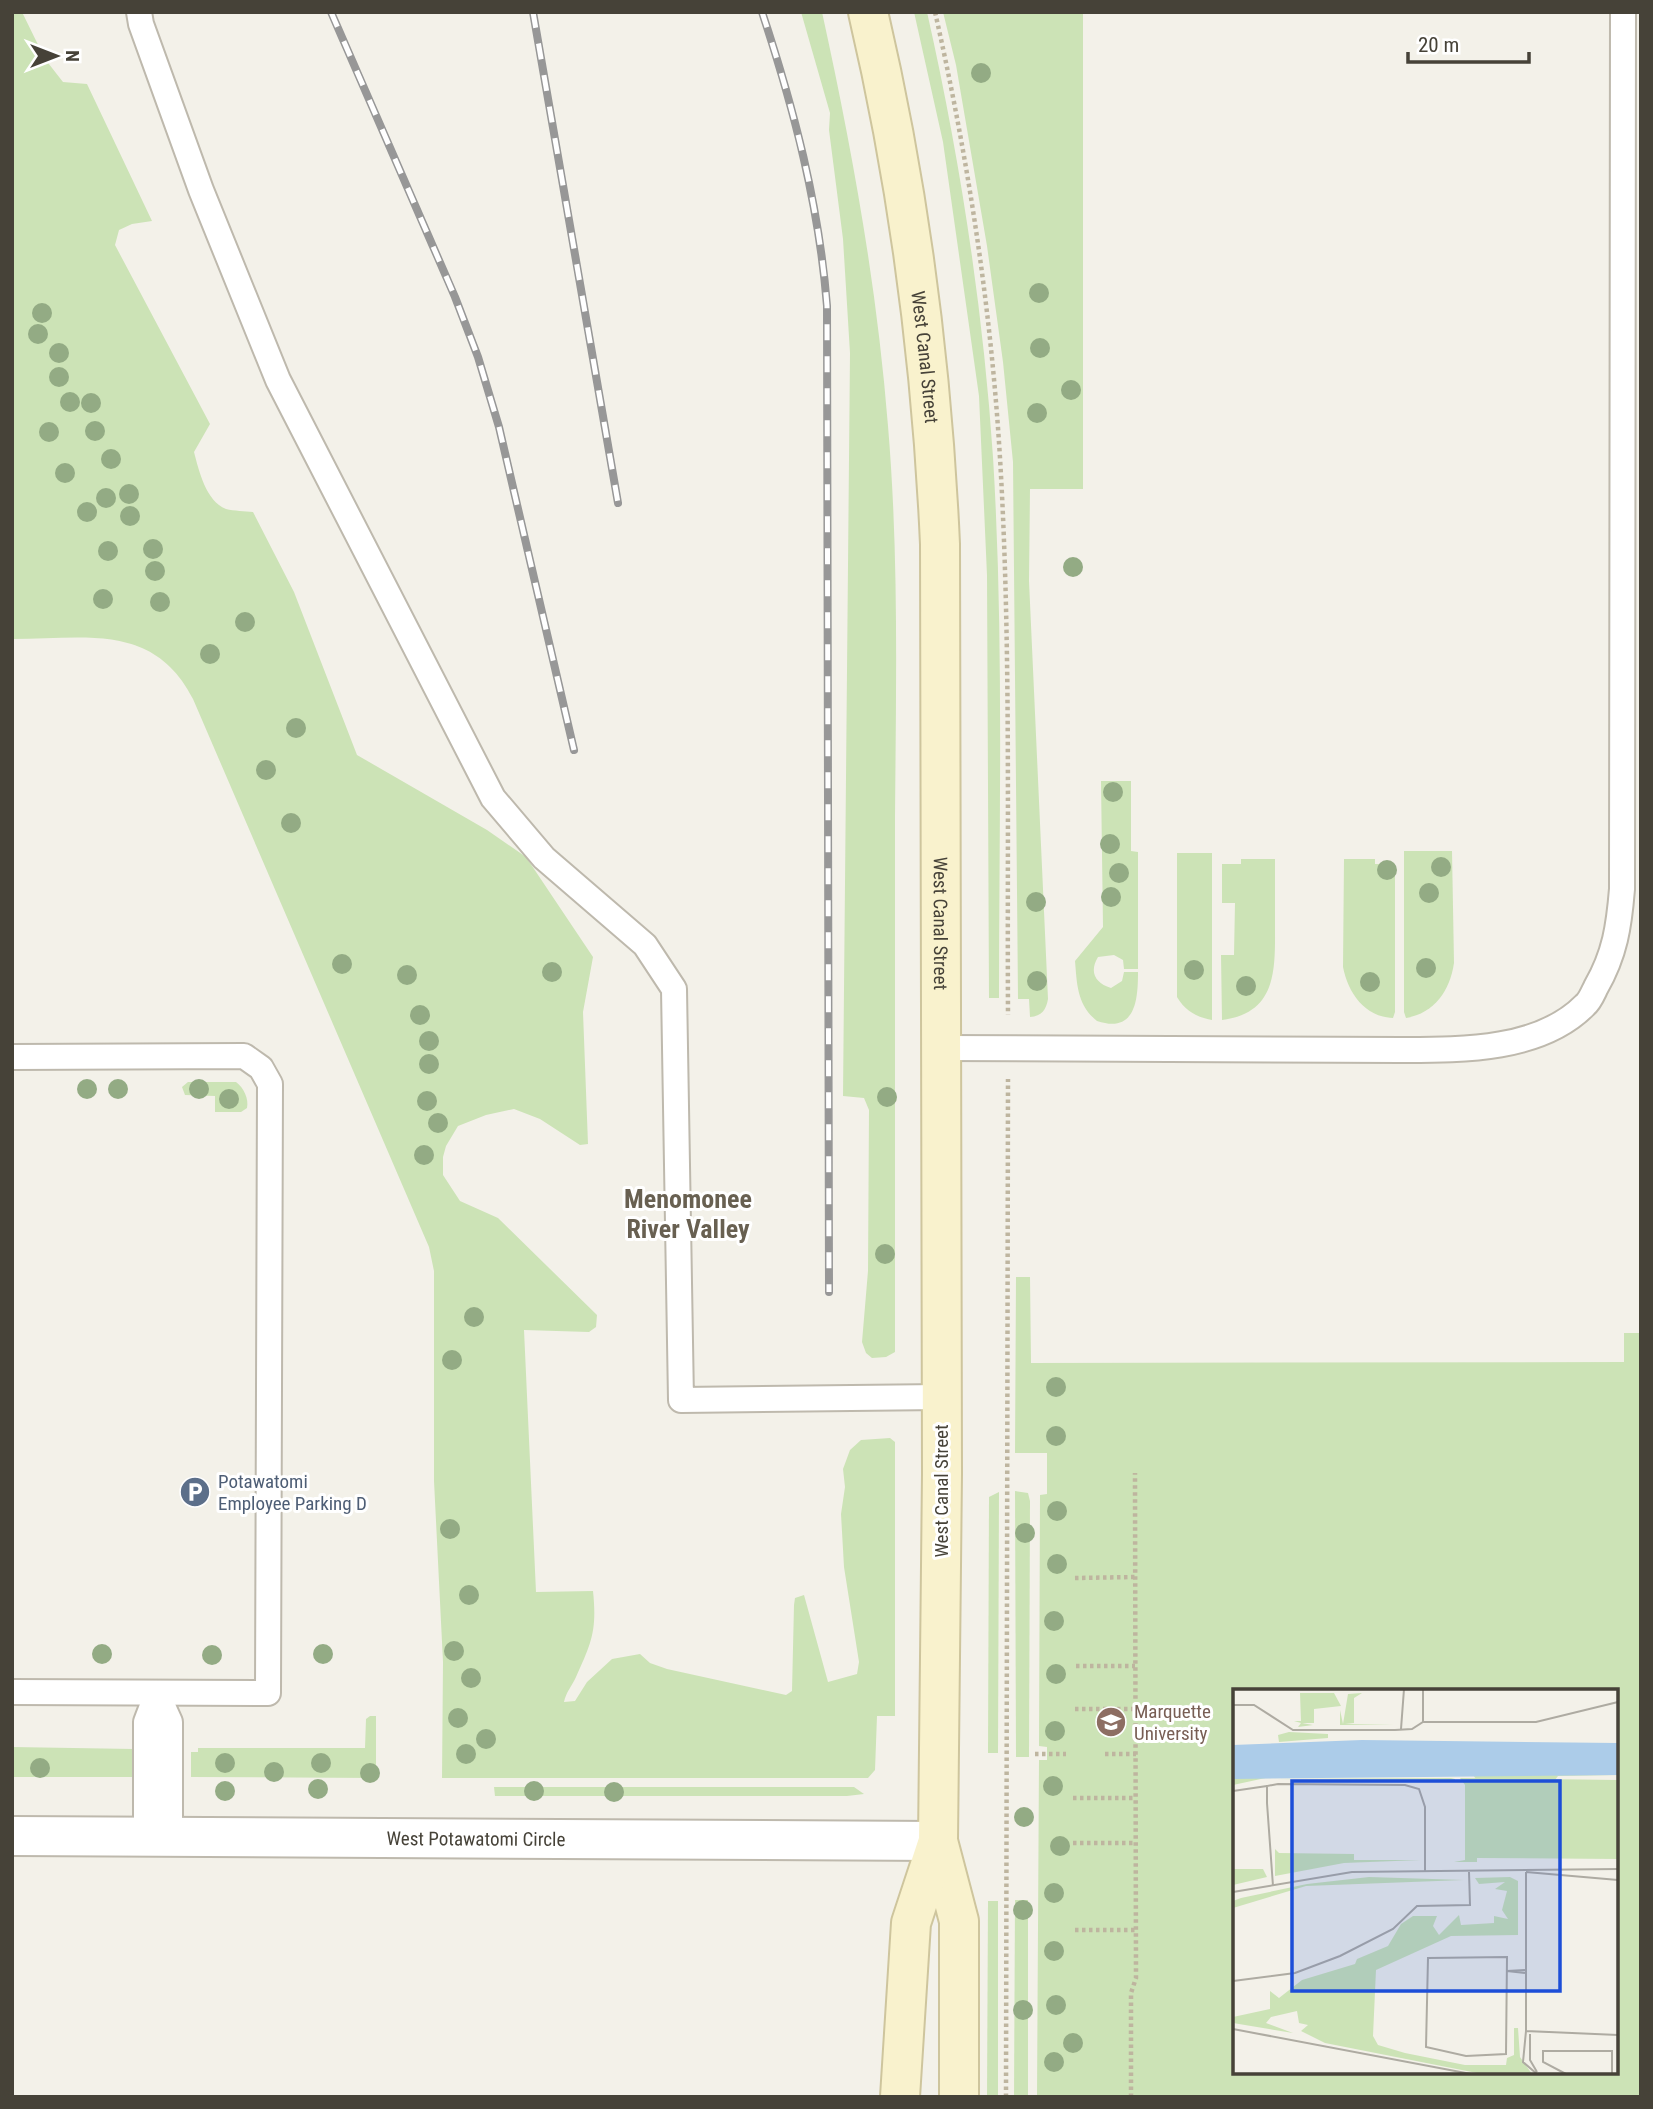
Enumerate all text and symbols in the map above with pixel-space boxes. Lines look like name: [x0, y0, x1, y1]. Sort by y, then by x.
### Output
north arrow: [21, 21, 91, 91]
scale bar: [1408, 21, 1529, 65]
text: 20 m: [1418, 33, 1459, 57]
text: N: [61, 50, 84, 62]
street label: West Canal Street: [907, 289, 944, 424]
street label: West Canal Street: [929, 857, 952, 990]
district label: Menomonee River Valley: [624, 1184, 752, 1244]
street label: West Canal Street: [930, 1424, 953, 1558]
place label: Potawatomi Employee Parking D: [218, 1470, 367, 1515]
parking icon: Potawatomi Employee Parking D: [178, 1475, 212, 1509]
inset map: [1233, 1689, 1618, 2074]
place label: Marquette University: [1134, 1700, 1211, 1745]
school or university icon: Marquette University: [1094, 1705, 1128, 1739]
street label: West Potawatomi Circle: [387, 1827, 566, 1850]

